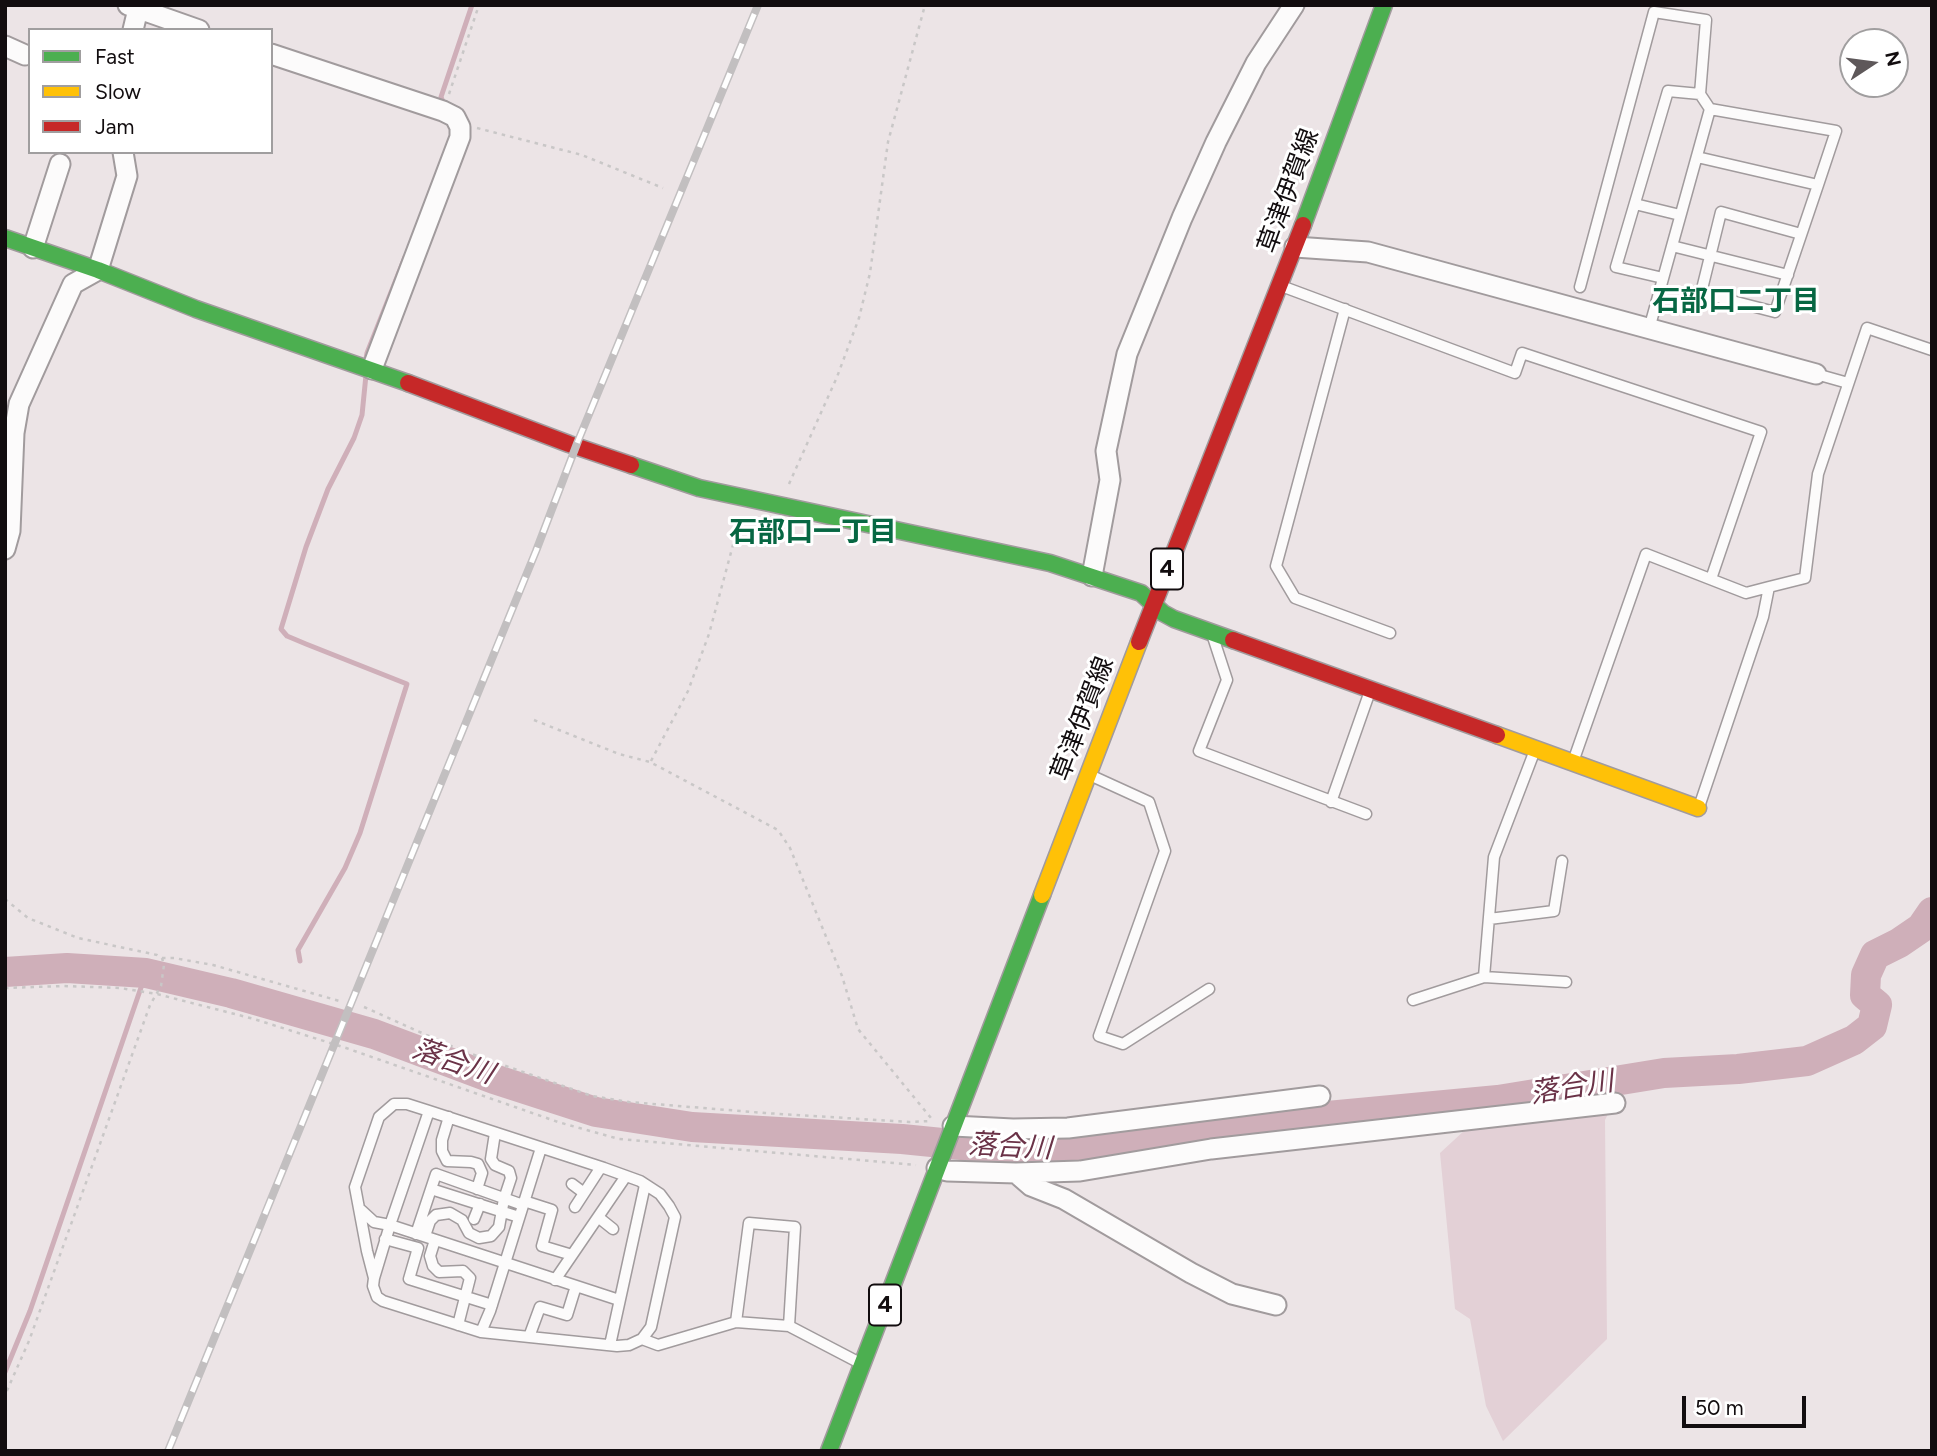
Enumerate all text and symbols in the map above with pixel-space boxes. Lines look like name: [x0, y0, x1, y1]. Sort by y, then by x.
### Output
legend: [28, 28, 273, 154]
north arrow: [1839, 28, 1909, 98]
text: Fast: [95, 44, 135, 69]
text: N: [1880, 49, 1906, 68]
text: Slow: [95, 79, 141, 104]
text: Jam: [95, 114, 134, 139]
street label: 草津伊賀線: [1252, 125, 1326, 257]
district label: 石部口二丁目: [1652, 285, 1820, 319]
district label: 石部口一丁目: [729, 516, 897, 550]
road number: 4: [1151, 548, 1183, 590]
street label: 草津伊賀線: [1045, 653, 1121, 785]
water label: 落合川: [408, 1032, 498, 1092]
water label: 落合川: [1528, 1065, 1616, 1111]
water label: 落合川: [967, 1128, 1053, 1166]
road number: 4: [869, 1284, 901, 1325]
scale bar: [1685, 1382, 1809, 1426]
text: 50 m: [1695, 1395, 1744, 1420]

